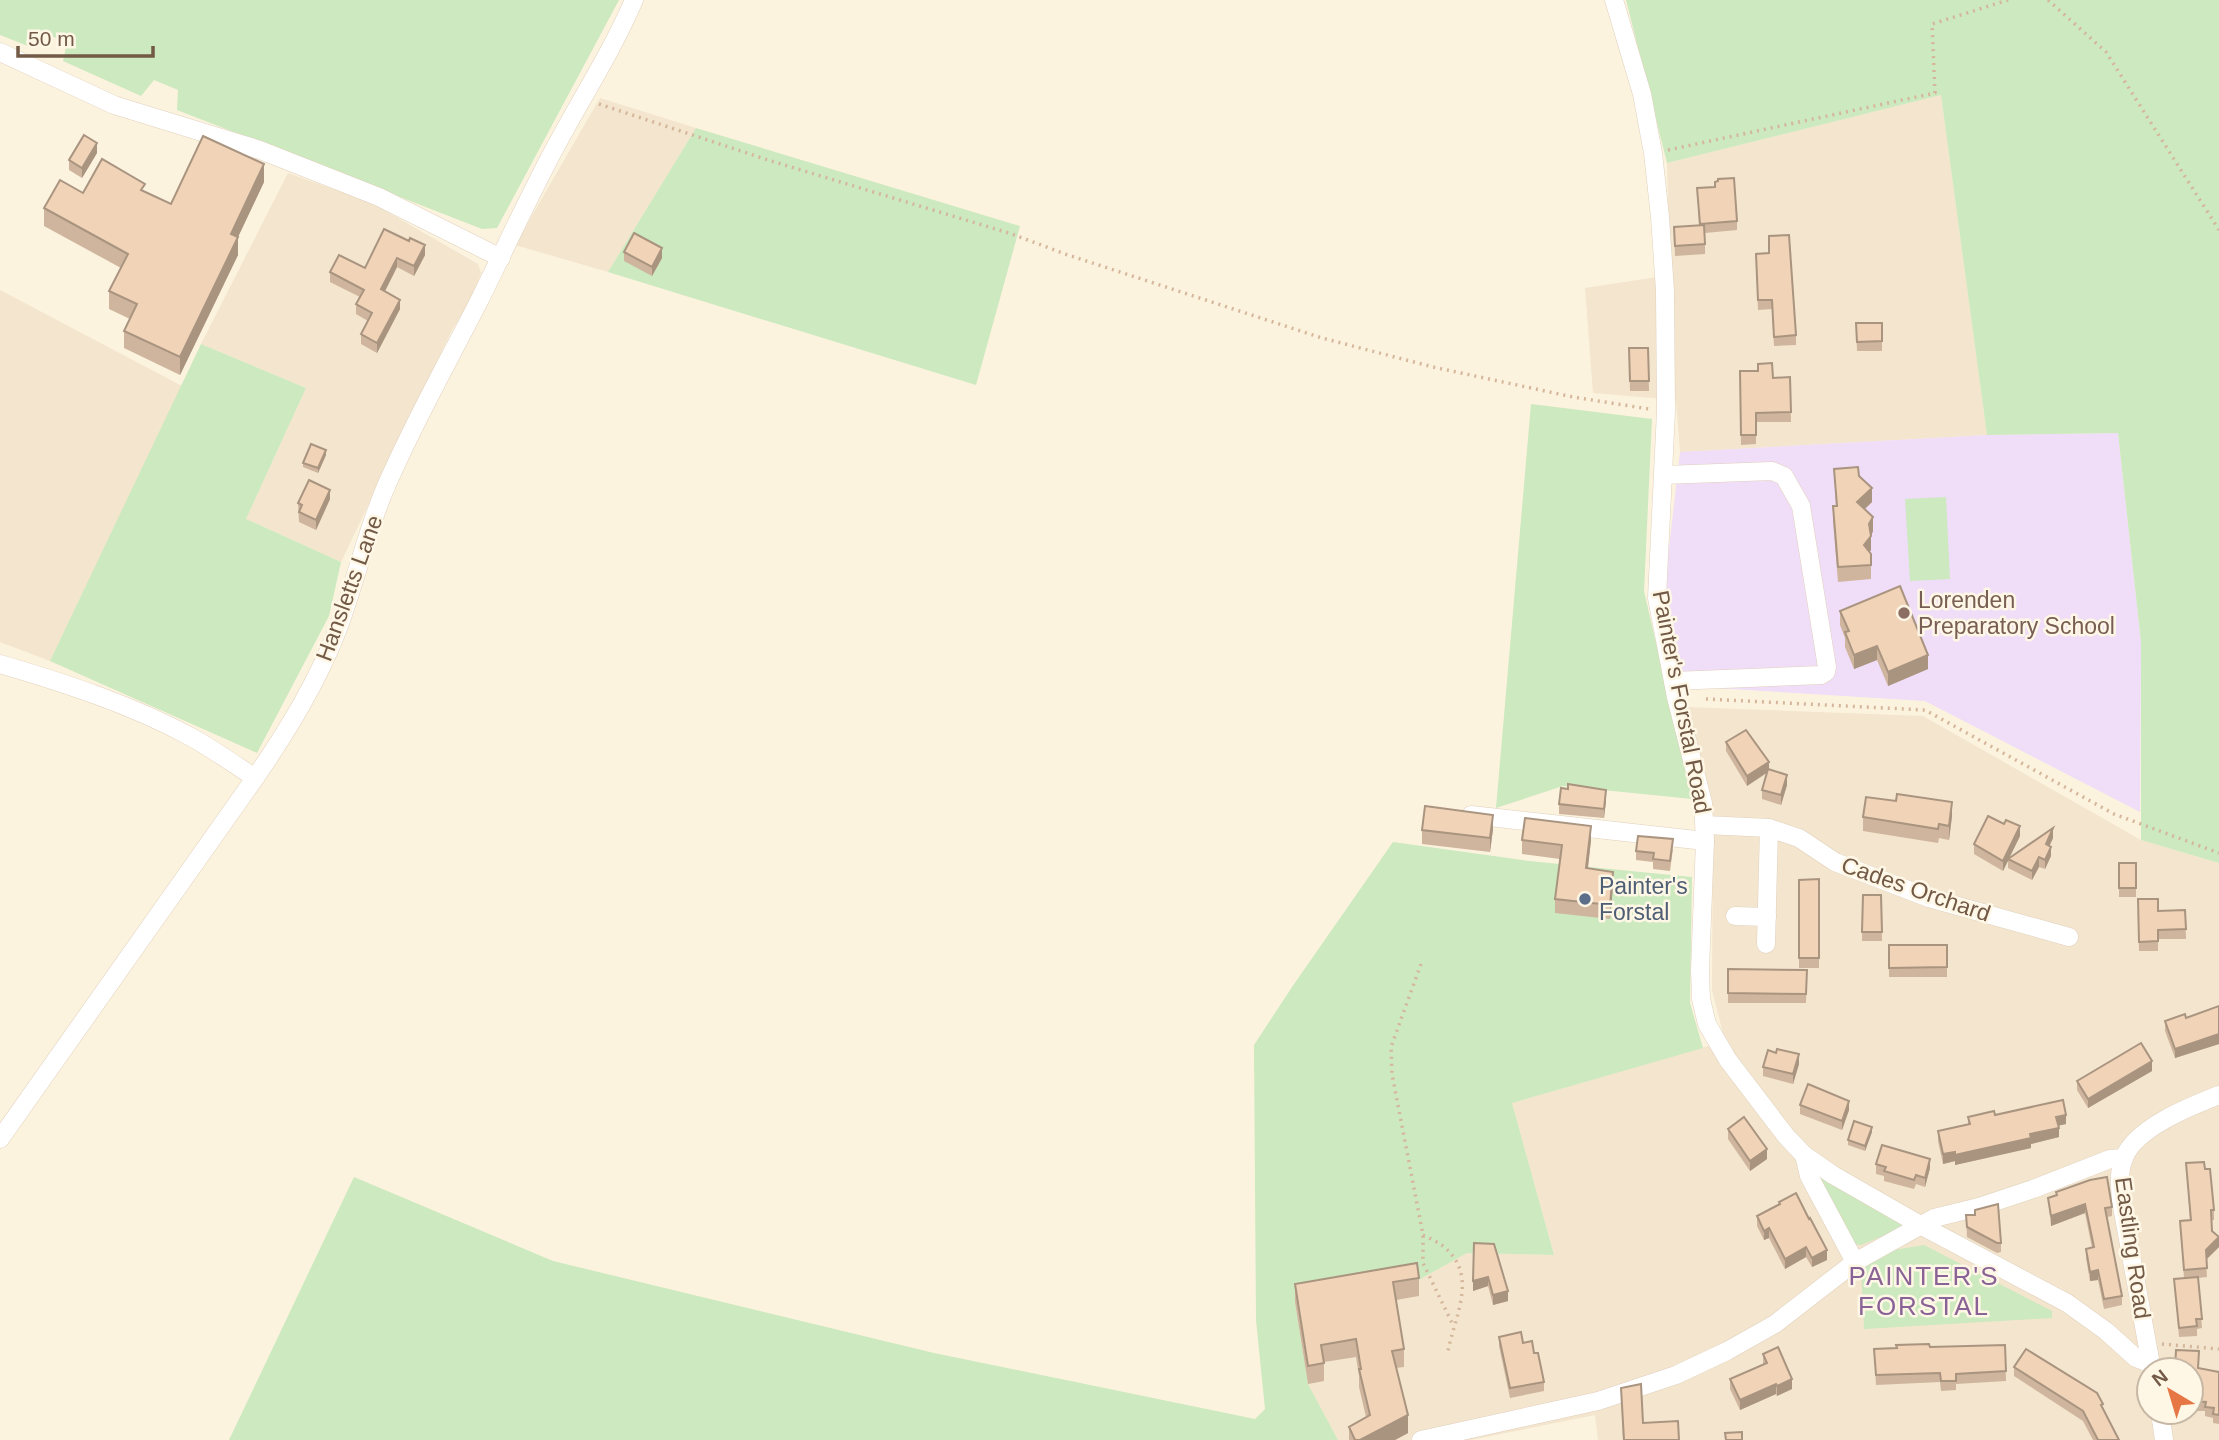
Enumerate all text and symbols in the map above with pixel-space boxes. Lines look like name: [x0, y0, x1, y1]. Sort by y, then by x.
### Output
scale bar: [18, 14, 152, 58]
text: 50 m: [28, 27, 75, 50]
street label: Hansletts Lane: [311, 511, 387, 665]
place label: Lorenden Preparatory School: [1918, 587, 2115, 639]
street label: Painter's Forstal Road: [1648, 588, 1716, 816]
marker: Lorenden Preparatory School: [1896, 605, 1912, 621]
street label: Cades Orchard: [1838, 851, 1994, 927]
place label: Painter's Forstal: [1599, 873, 1688, 925]
marker: Painter's Forstal: [1577, 891, 1593, 907]
street label: Eastling Road: [2110, 1175, 2156, 1321]
district label: PAINTER'S FORSTAL: [1848, 1261, 2000, 1321]
north arrow: [2135, 1356, 2205, 1426]
text: N: [2148, 1365, 2172, 1390]

